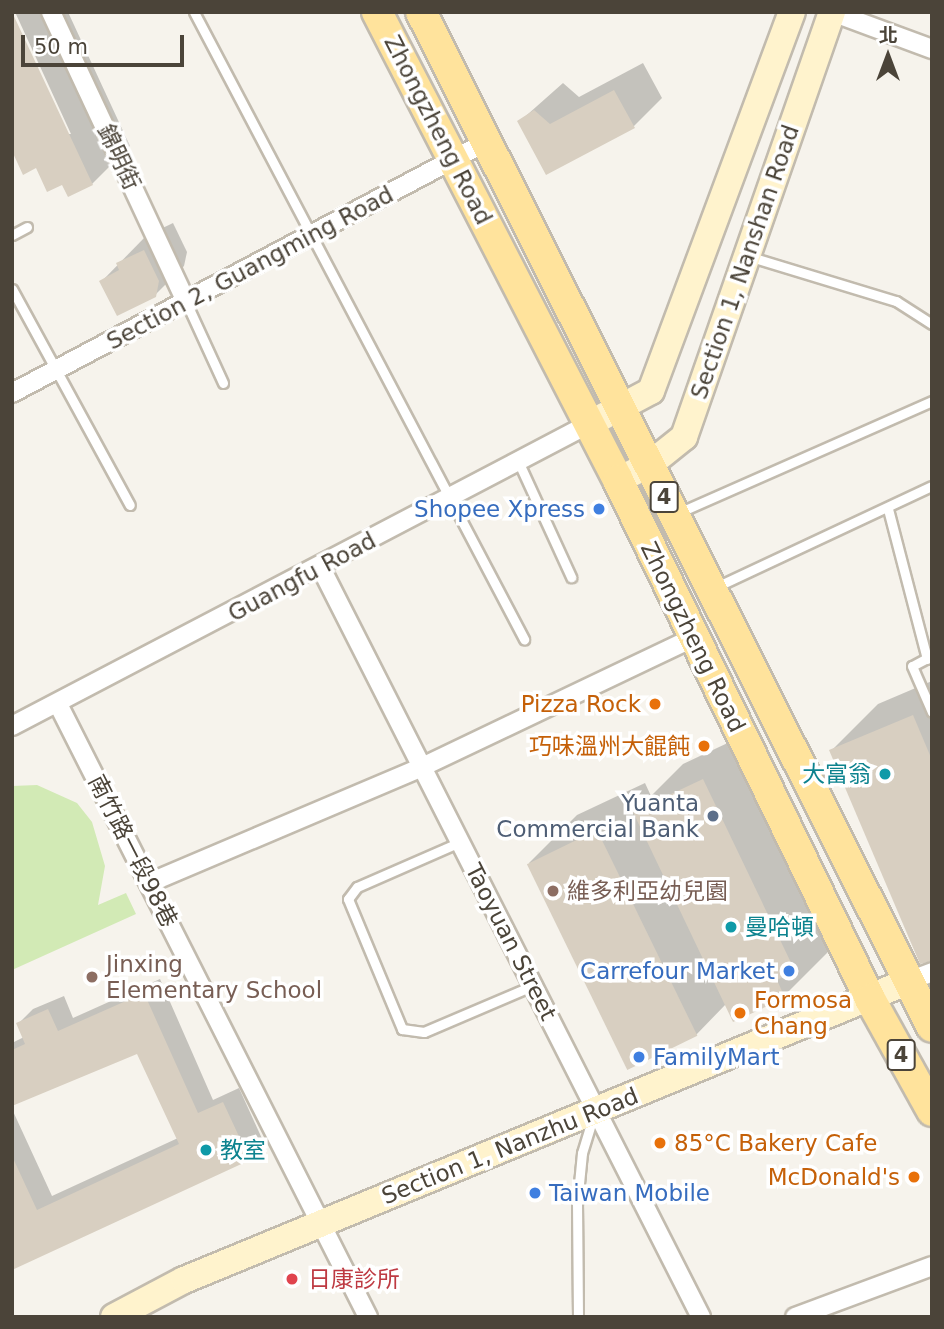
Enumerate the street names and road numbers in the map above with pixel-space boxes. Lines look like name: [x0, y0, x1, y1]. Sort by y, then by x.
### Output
street label: Zhongzheng Road: [378, 31, 498, 229]
street label: 錦明街: [92, 120, 146, 194]
street label: Section 1, Nanshan Road: [685, 121, 805, 403]
street label: Section 2, Guangming Road: [102, 181, 398, 355]
road number: 4: [648, 480, 680, 514]
street label: Guangfu Road: [223, 526, 381, 628]
street label: Zhongzheng Road: [635, 537, 751, 737]
street label: 南竹路一段98巷: [83, 770, 183, 932]
street label: Taoyuan Street: [460, 859, 562, 1025]
road number: 4: [885, 1038, 917, 1072]
street label: Section 1, Nanzhu Road: [378, 1082, 642, 1210]

